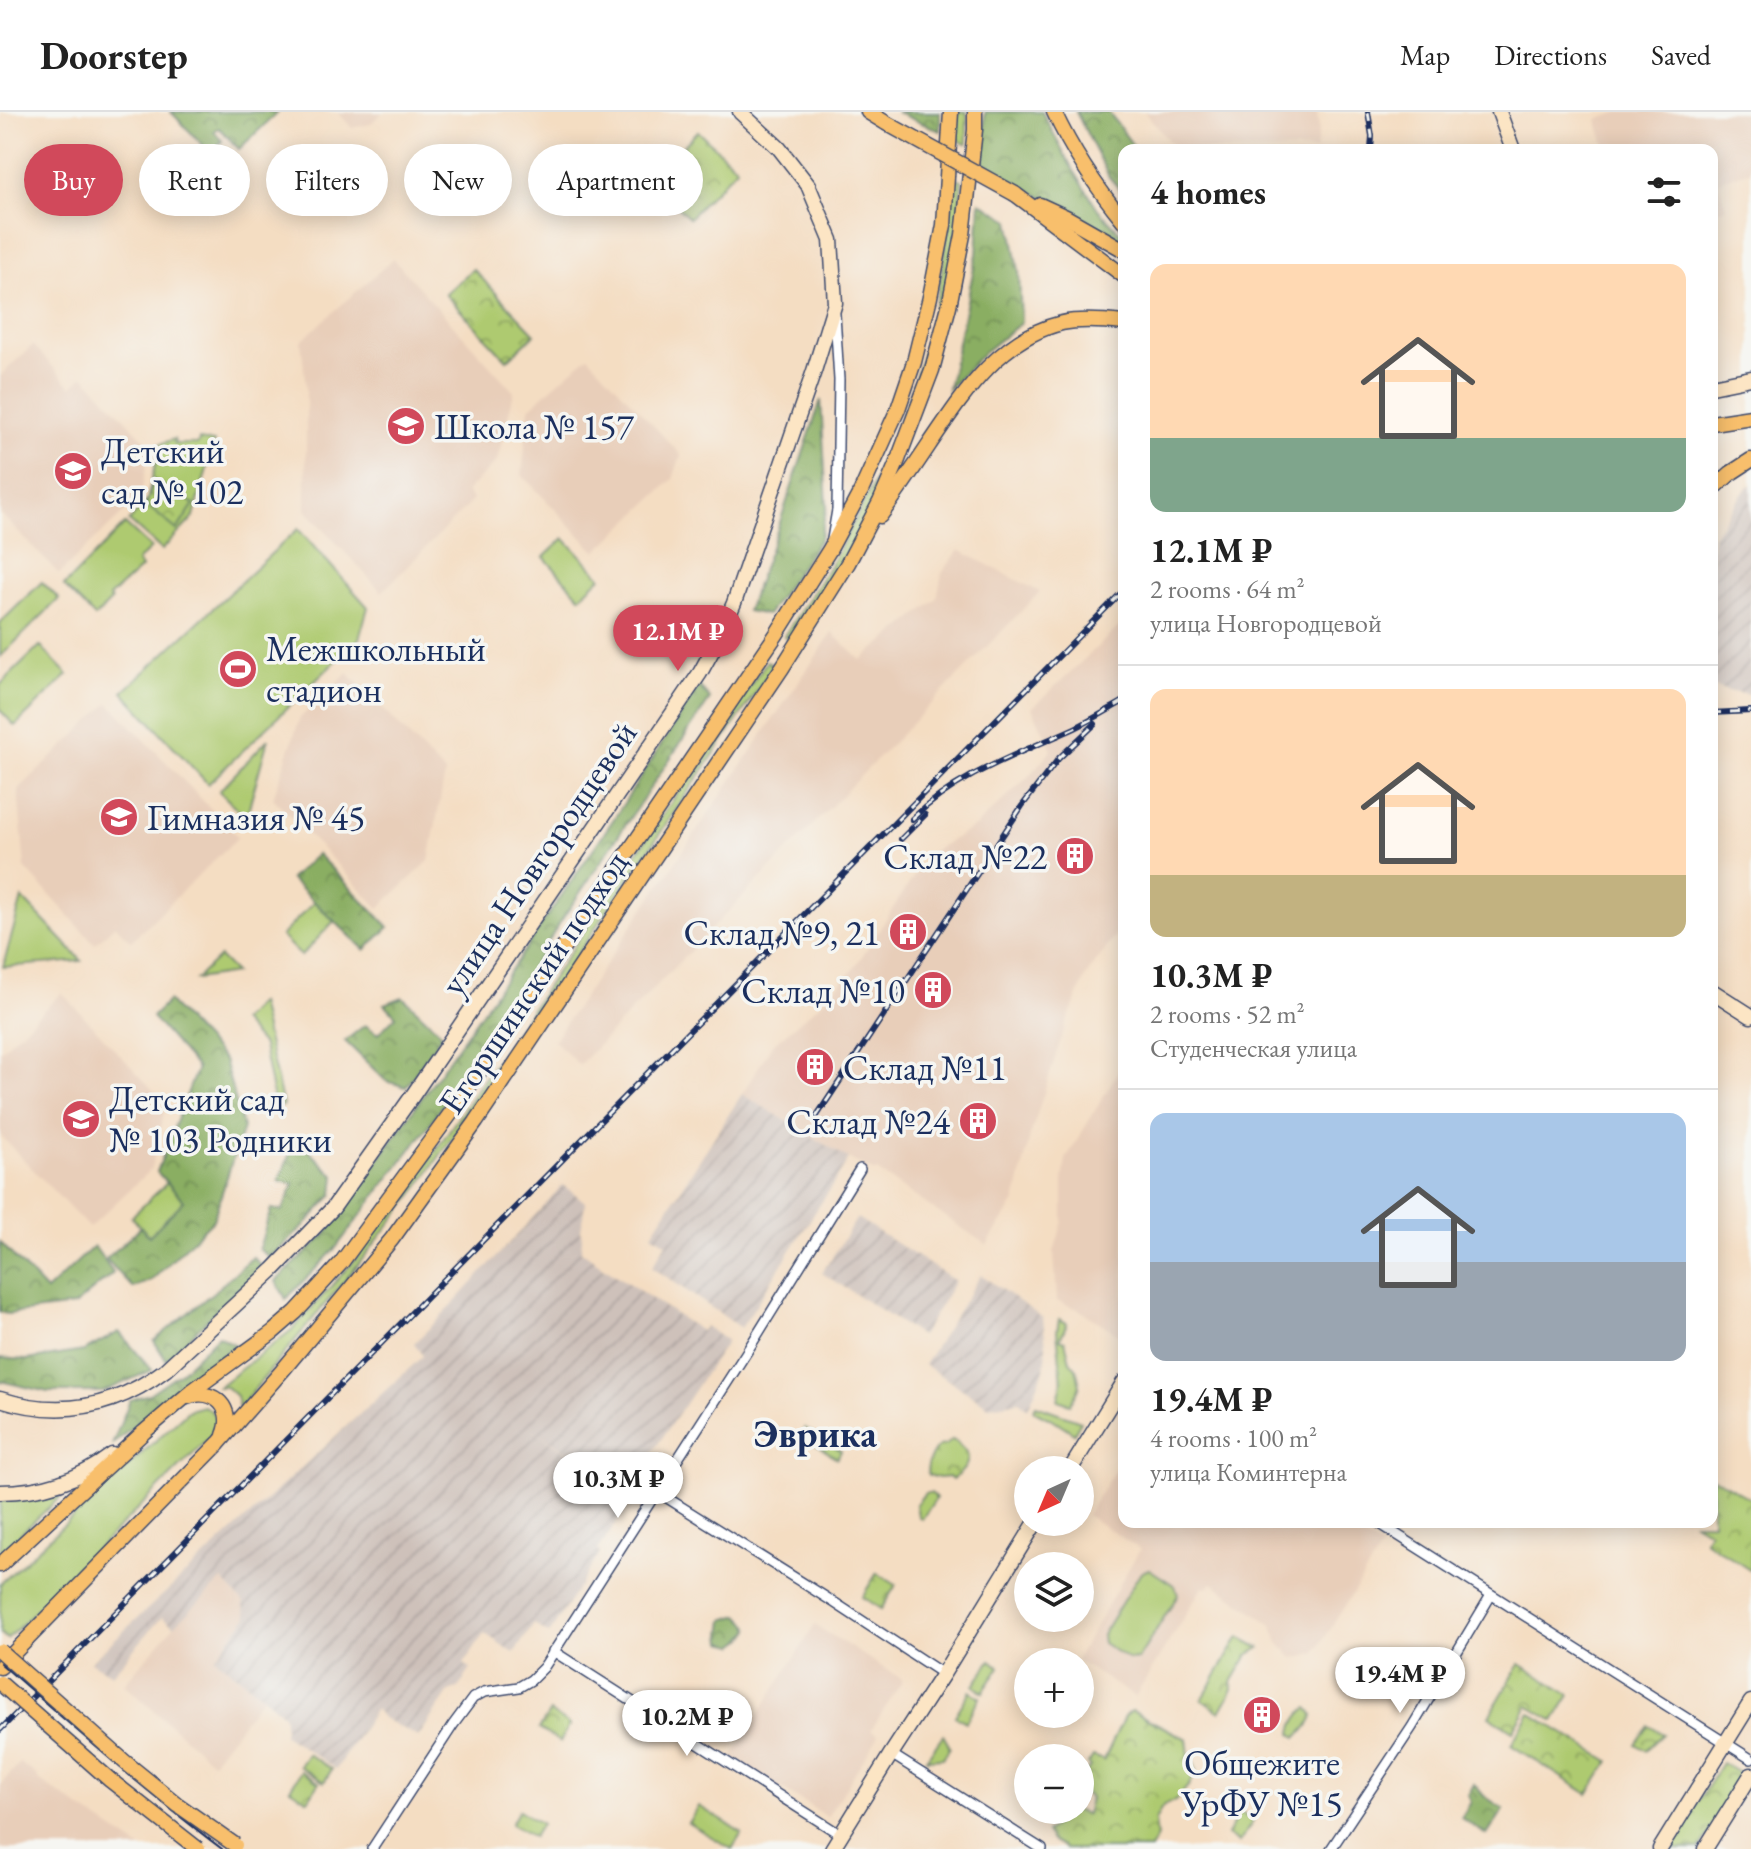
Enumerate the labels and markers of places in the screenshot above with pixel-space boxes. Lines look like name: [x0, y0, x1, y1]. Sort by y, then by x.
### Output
place label: Школа № 157: [434, 403, 634, 450]
school or university icon: Школа № 157: [385, 405, 427, 447]
place label: Детский сад № 102: [101, 427, 243, 515]
school or university icon: Детский сад № 102: [52, 450, 94, 492]
pin: 12.1M ₽: [604, 605, 752, 673]
place label: Межшкольный стадион: [266, 625, 486, 713]
sports icon: Межшкольный стадион: [217, 648, 259, 690]
place label: Гимназия № 45: [147, 794, 365, 841]
school or university icon: Гимназия № 45: [98, 796, 140, 838]
place label: Склад №22: [883, 833, 1047, 880]
building icon: Склад №22: [1054, 835, 1096, 877]
place label: Склад №9, 21: [683, 909, 880, 956]
building icon: Склад №9, 21: [887, 911, 929, 953]
place label: Склад №10: [741, 967, 905, 1014]
building icon: Склад №10: [912, 969, 954, 1011]
place label: Склад №11: [843, 1044, 1007, 1091]
building icon: Склад №11: [794, 1046, 836, 1088]
place label: Детский сад № 103 Родники: [109, 1075, 332, 1163]
school or university icon: Детский сад № 103 Родники: [60, 1098, 102, 1140]
place label: Склад №24: [786, 1098, 951, 1145]
building icon: Склад №24: [957, 1100, 999, 1142]
pin: 10.3M ₽: [544, 1452, 692, 1520]
pin: 19.4M ₽: [1326, 1647, 1474, 1715]
pin: 10.2M ₽: [613, 1690, 761, 1758]
building icon: Общежите УрФУ №15: [1241, 1694, 1283, 1736]
place label: Общежите УрФУ №15: [1180, 1739, 1343, 1827]

